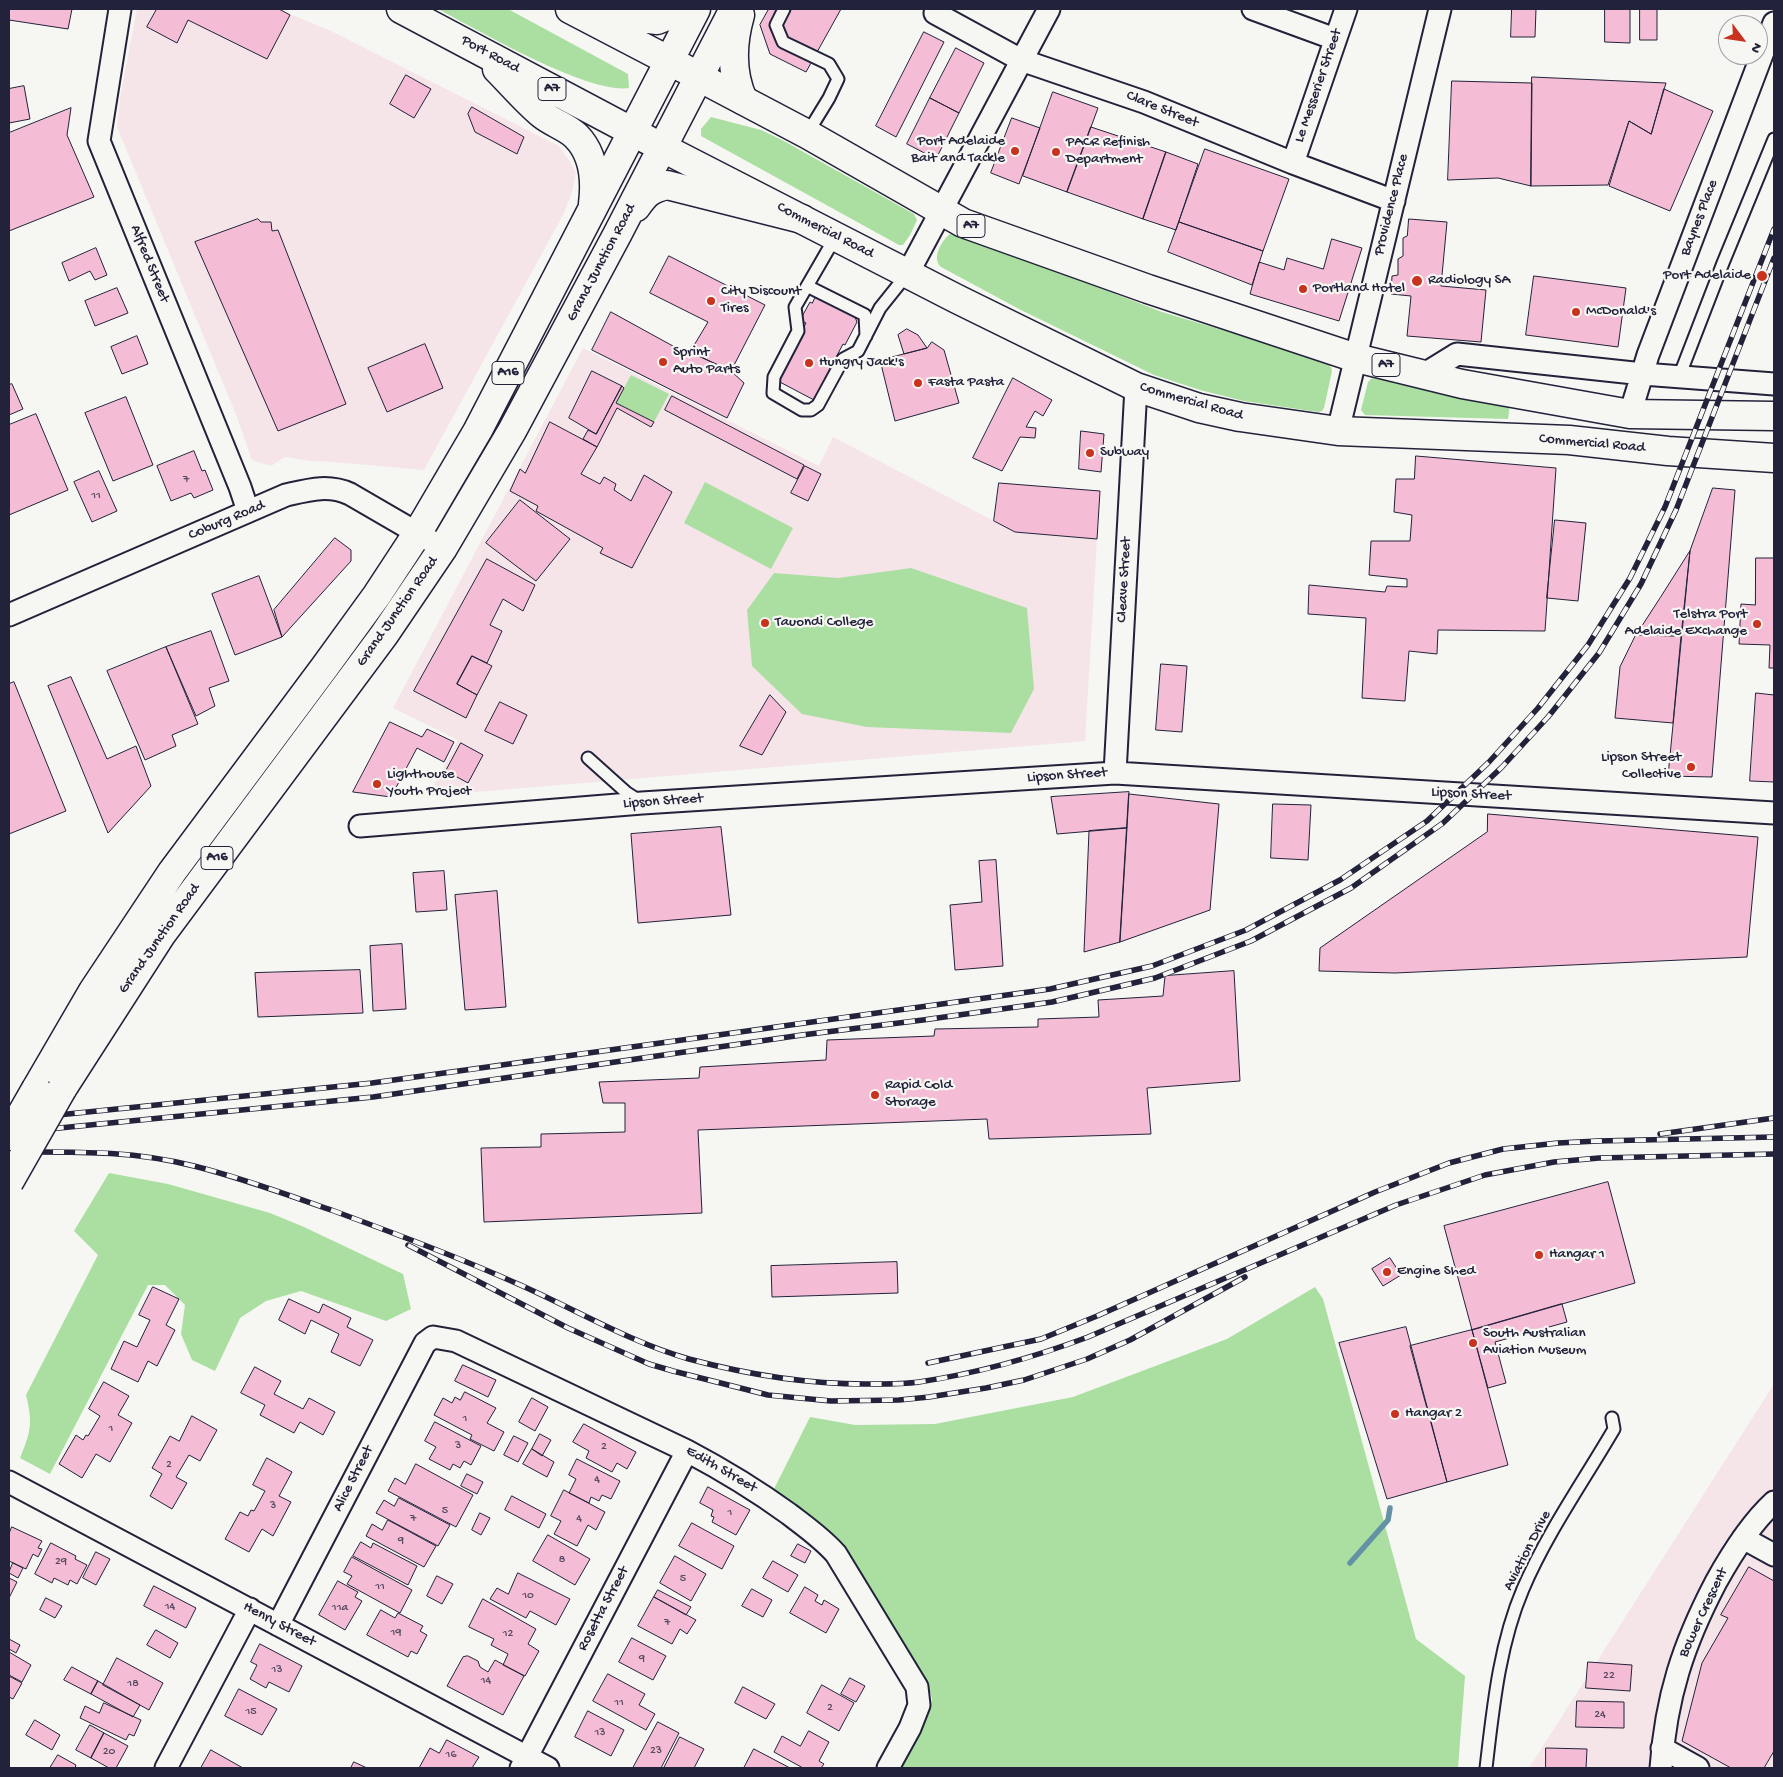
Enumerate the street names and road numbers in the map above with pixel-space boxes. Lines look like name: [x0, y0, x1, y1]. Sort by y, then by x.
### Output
street label: Le Messerier Street: [1291, 27, 1347, 145]
street label: Port Road: [458, 32, 522, 78]
road number: A7: [538, 78, 566, 100]
street label: Clare Street: [1123, 87, 1201, 133]
street label: Providence Place: [1371, 152, 1413, 258]
street label: Baynes Place: [1677, 177, 1723, 259]
street label: Commercial Road: [773, 199, 877, 263]
street label: Grand Junction Road: [563, 201, 641, 325]
road number: A7: [957, 215, 985, 238]
street label: Alfred Street: [125, 223, 173, 305]
road number: A7: [1372, 354, 1400, 376]
road number: A16: [492, 362, 524, 384]
street label: Commercial Road: [1137, 379, 1245, 425]
street label: Commercial Road: [1538, 430, 1646, 458]
street label: Coburg Road: [186, 497, 268, 545]
street label: Cleave Street: [1114, 537, 1136, 623]
street label: Grand Junction Road: [353, 553, 443, 671]
street label: Lipson Street: [1026, 764, 1108, 788]
street label: Lipson Street: [1431, 784, 1511, 806]
street label: Lipson Street: [622, 790, 704, 814]
road number: A16: [201, 846, 233, 870]
street label: Grand Junction Road: [115, 880, 205, 998]
street label: Edith Street: [682, 1442, 760, 1498]
street label: Alice Street: [330, 1443, 378, 1515]
street label: Aviation Drive: [1500, 1508, 1556, 1594]
street label: Rosetta Street: [574, 1564, 634, 1654]
street label: Bower Crescent: [1675, 1565, 1733, 1661]
street label: Henry Street: [240, 1598, 318, 1652]

